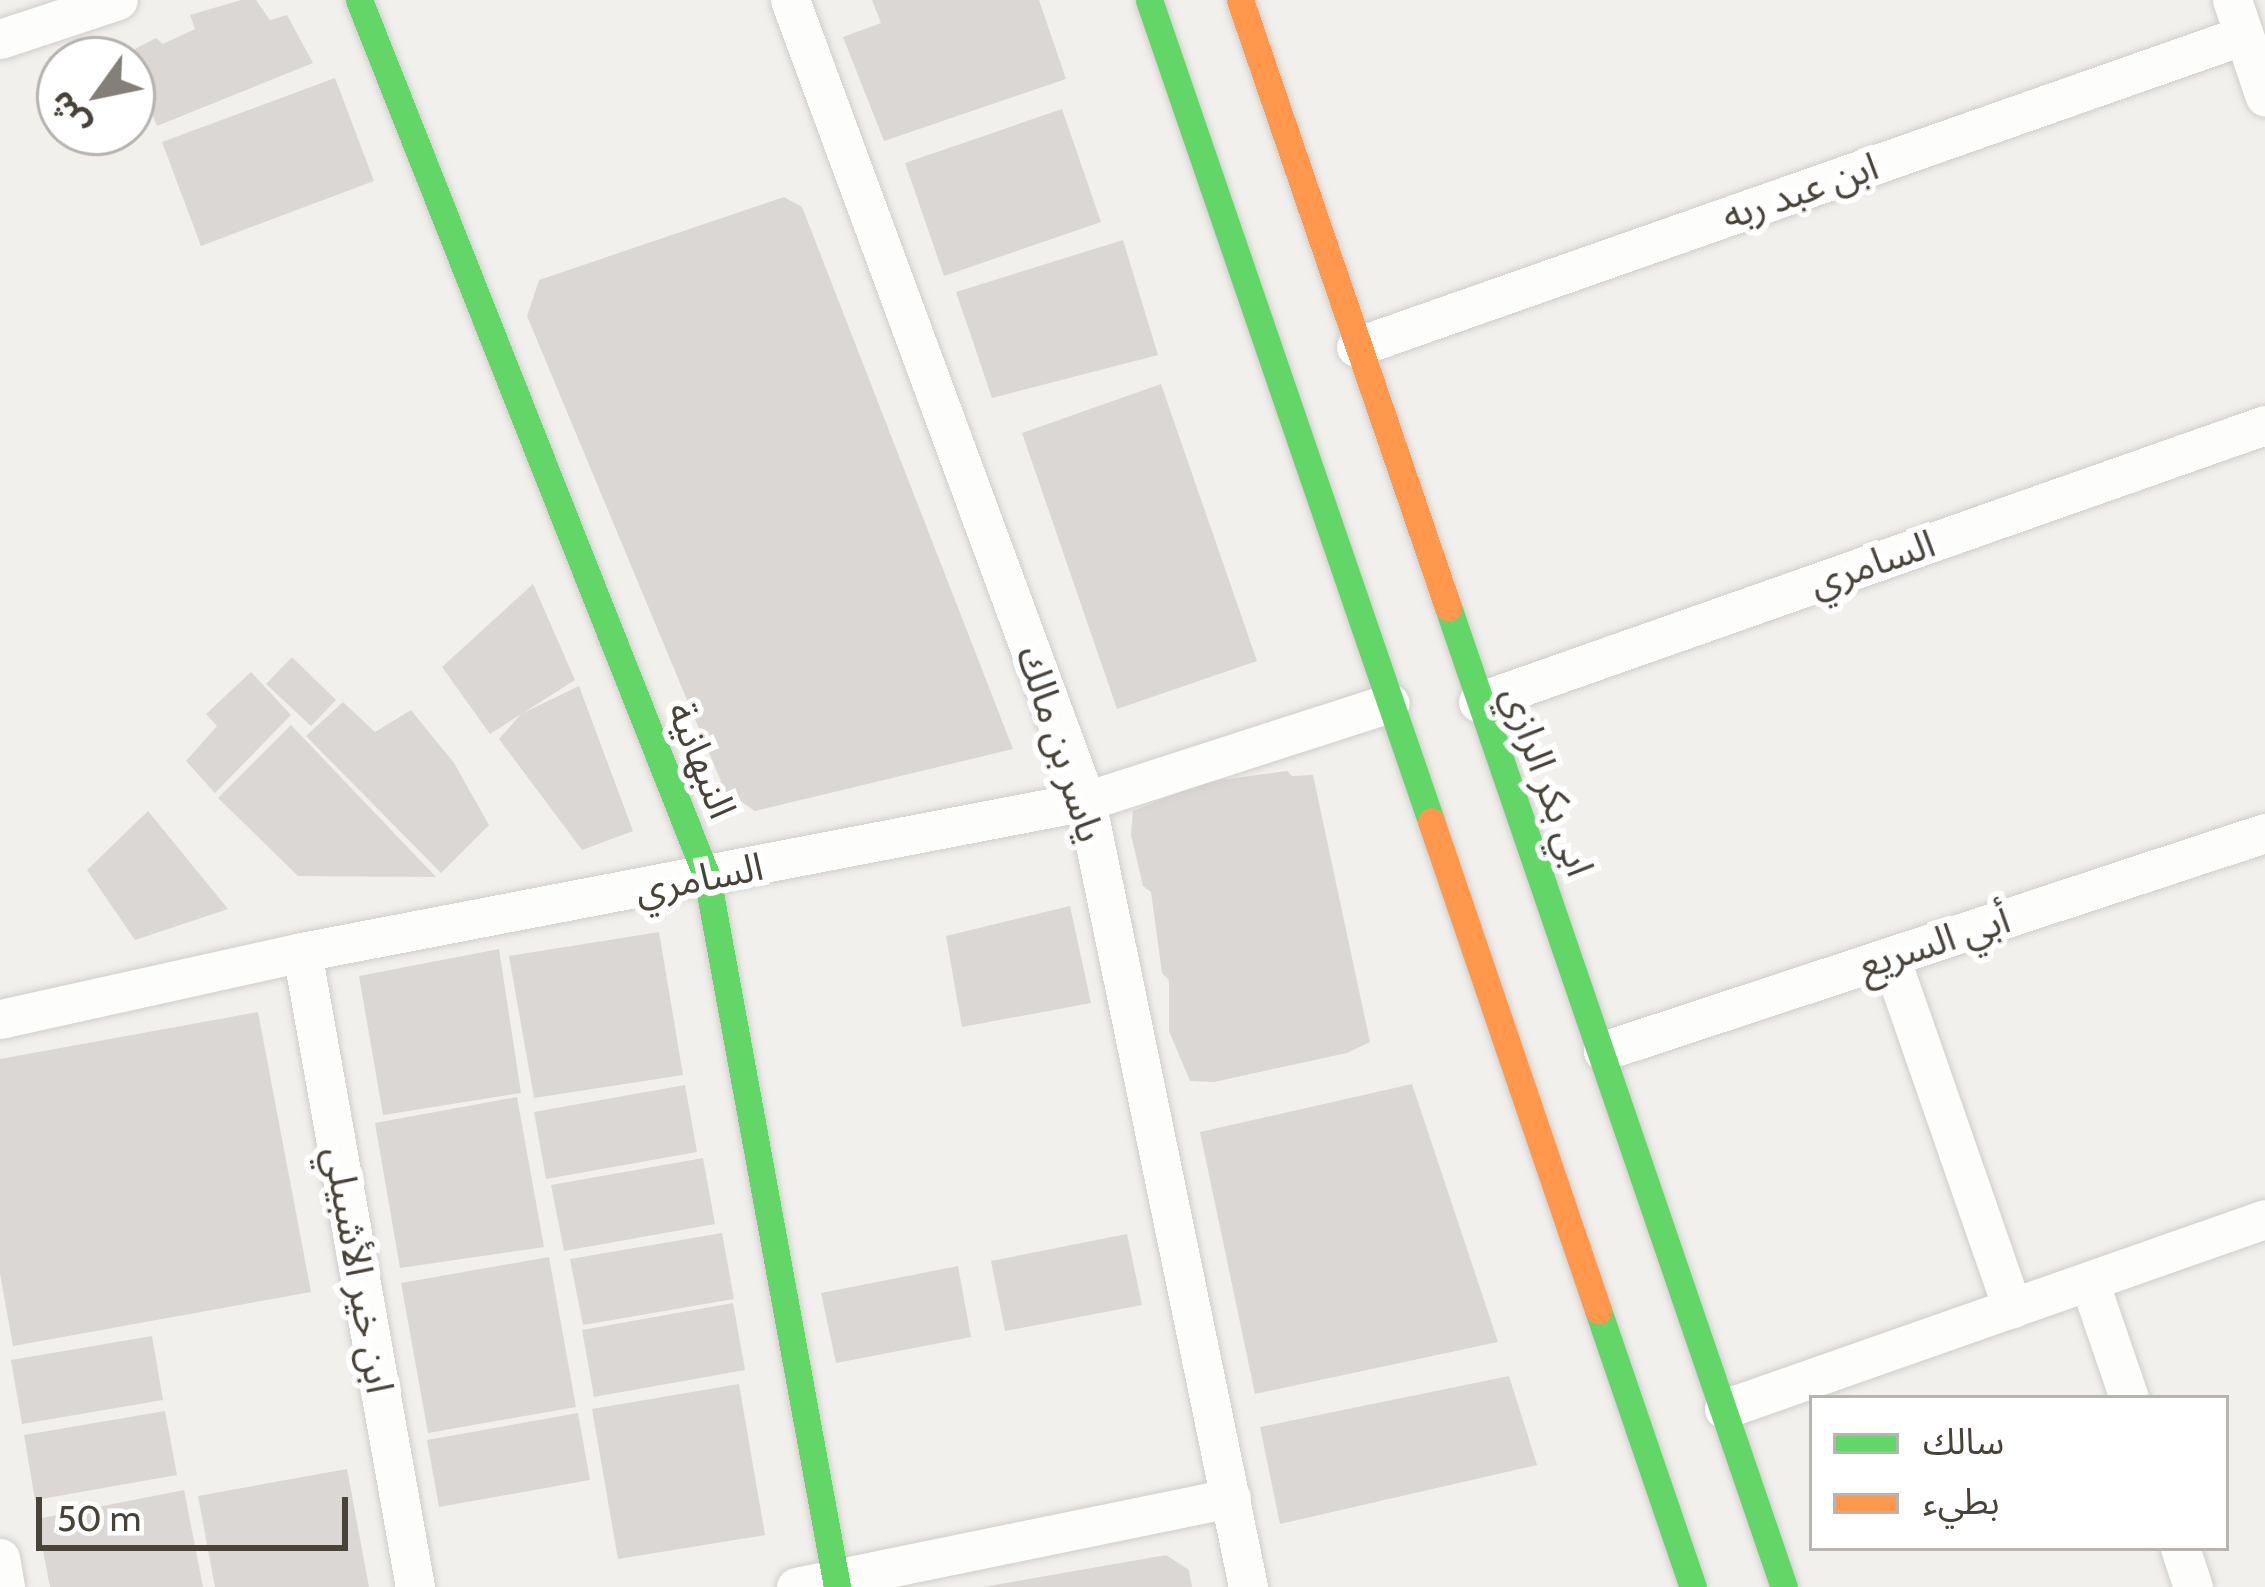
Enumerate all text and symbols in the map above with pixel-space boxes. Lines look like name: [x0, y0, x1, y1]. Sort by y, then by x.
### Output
north arrow: [36, 36, 156, 156]
text: ش: [39, 84, 97, 144]
street label: ابن عبد ربه: [1716, 142, 1884, 240]
street label: السامري: [1803, 520, 1941, 606]
street label: ياسر بن مالك: [1007, 640, 1115, 848]
street label: ابي بكر الرازي: [1492, 680, 1604, 882]
street label: النبهانية: [658, 695, 746, 825]
street label: السامري: [631, 843, 767, 913]
street label: أبي السريع: [1852, 896, 2016, 988]
street label: ابن خير الأشبيلي: [314, 1143, 404, 1397]
legend: [1809, 1395, 2229, 1551]
text: سالك: [1923, 1419, 2004, 1463]
scale bar: [42, 1473, 354, 1547]
text: بطيء: [1923, 1479, 2000, 1523]
text: 50 m: [57, 1496, 141, 1540]

